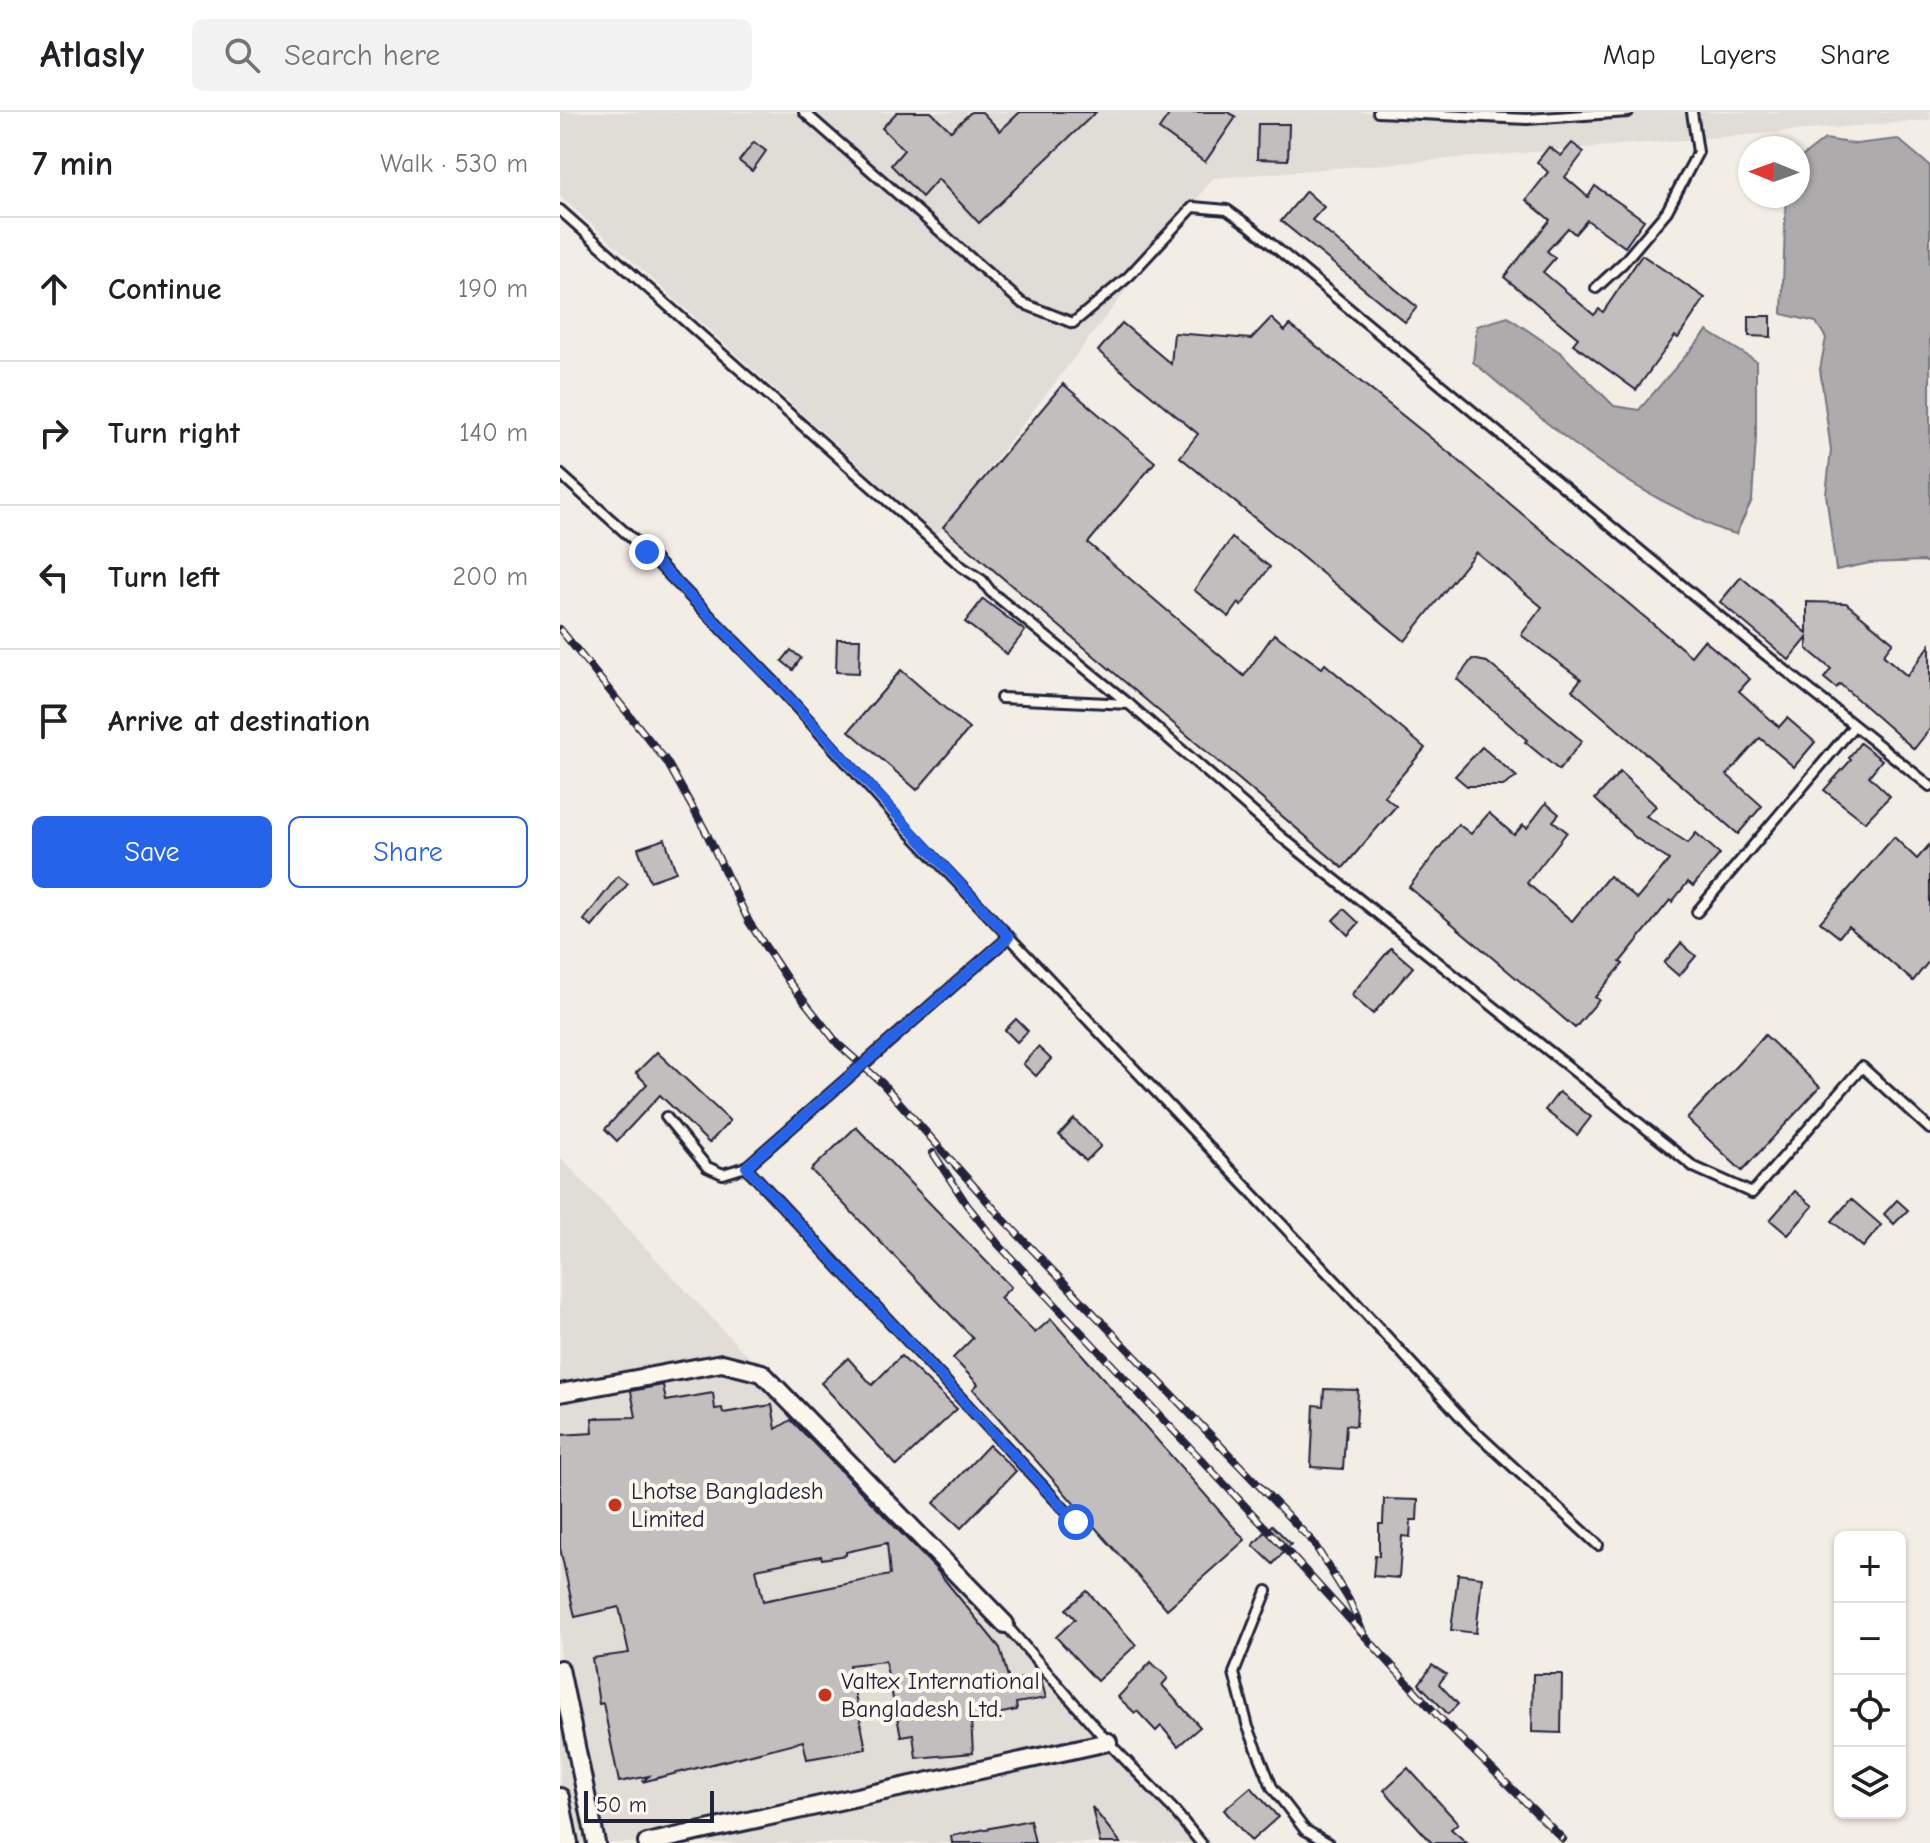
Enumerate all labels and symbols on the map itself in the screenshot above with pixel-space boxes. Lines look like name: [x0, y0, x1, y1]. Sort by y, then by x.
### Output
north arrow: [1738, 136, 1810, 208]
route end: [629, 534, 665, 570]
place label: Lhotse Bangladesh Limited: [631, 1477, 824, 1533]
marker: Lhotse Bangladesh Limited: [606, 1496, 624, 1514]
route start: [1058, 1504, 1094, 1540]
place label: Valtex International Bangladesh Ltd.: [841, 1667, 1040, 1723]
marker: Valtex International Bangladesh Ltd.: [816, 1686, 834, 1704]
scale bar: [584, 1787, 714, 1823]

